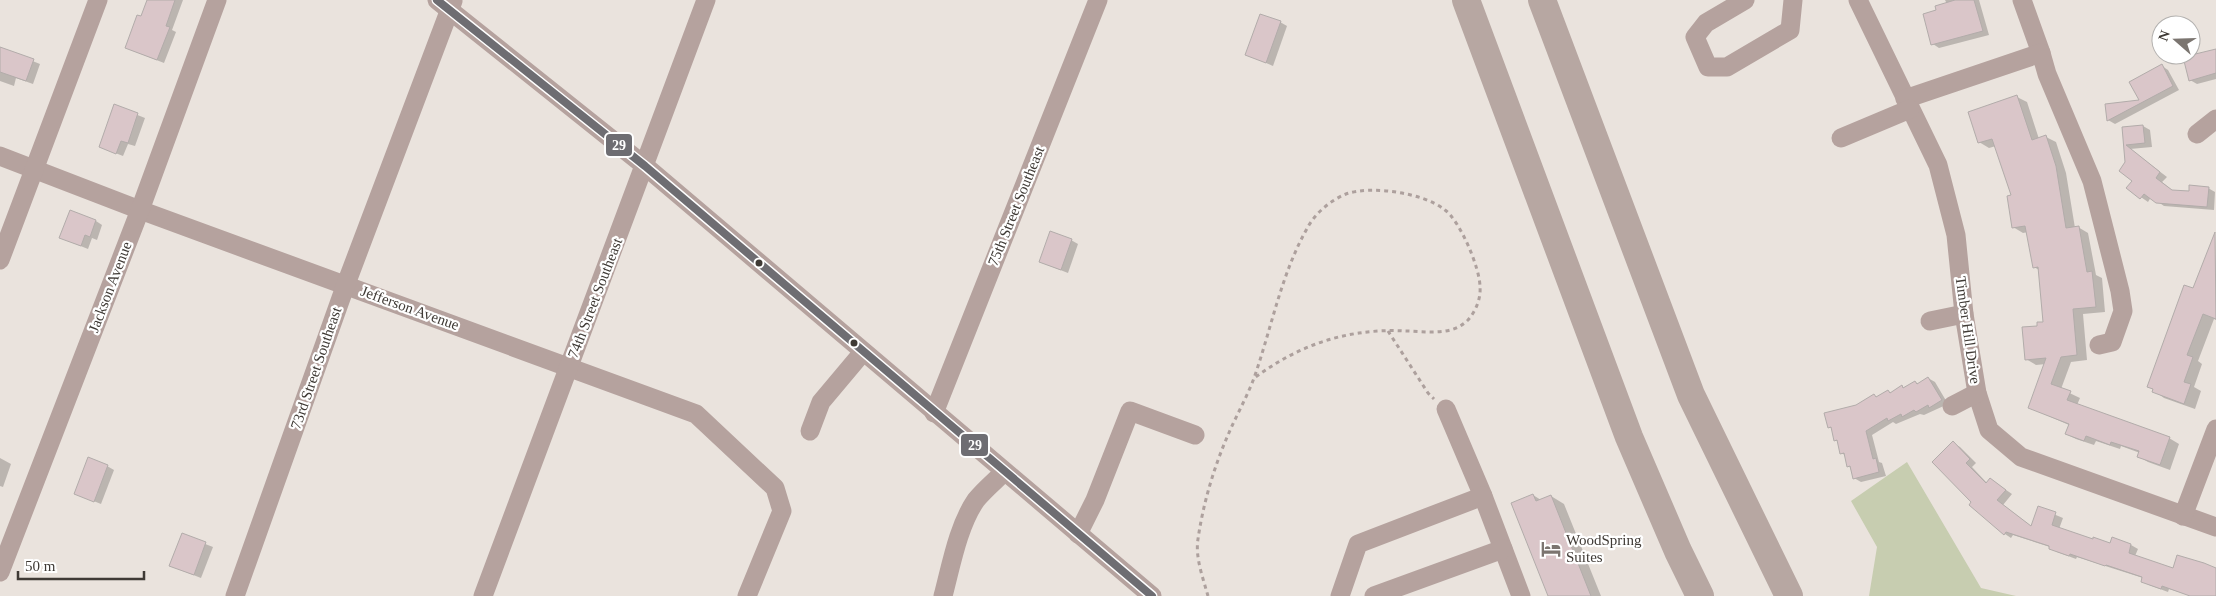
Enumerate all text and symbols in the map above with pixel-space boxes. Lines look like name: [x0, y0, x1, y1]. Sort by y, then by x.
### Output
north arrow: [2151, 15, 2201, 65]
text: N: [2155, 28, 2173, 43]
line badge: 29: [605, 133, 633, 157]
text: 29: [612, 138, 626, 153]
street label: 75th Street Southeast: [985, 143, 1048, 268]
street label: 74th Street Southeast: [565, 235, 626, 360]
street label: Jackson Avenue: [85, 239, 135, 335]
unlabelled marker: [754, 258, 764, 268]
street label: Timber Hill Drive: [1953, 275, 1984, 385]
street label: Jefferson Avenue: [359, 283, 462, 333]
street label: 73rd Street Southeast: [288, 304, 345, 431]
unlabelled marker: [849, 338, 859, 348]
line badge: 29: [960, 433, 989, 457]
text: 29: [968, 438, 982, 453]
place label: WoodSpring Suites: [1566, 532, 1642, 565]
hotel icon: WoodSpring Suites: [1540, 538, 1562, 560]
scale bar: [18, 548, 144, 580]
text: 50 m: [25, 558, 56, 574]

